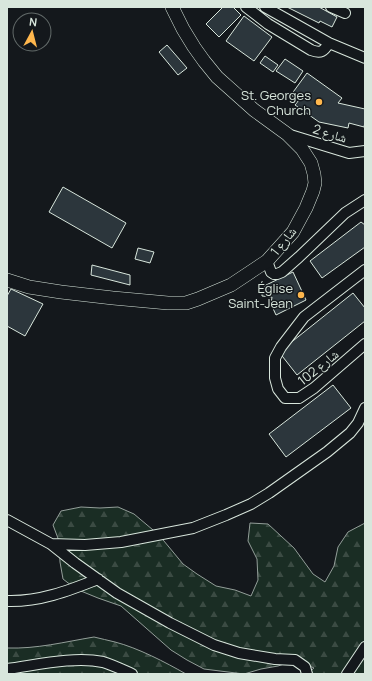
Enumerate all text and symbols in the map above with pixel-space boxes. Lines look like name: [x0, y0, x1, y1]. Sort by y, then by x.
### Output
north arrow: [12, 12, 52, 52]
text: N: [28, 14, 38, 30]
place label: St. Georges Church: [241, 86, 311, 119]
marker: St. Georges Church: [314, 97, 324, 107]
street label: شارع 2: [310, 119, 349, 148]
street label: شارع 1: [266, 223, 301, 260]
place label: Église Saint-Jean: [228, 279, 293, 312]
marker: Église Saint-Jean: [296, 290, 306, 300]
street label: شارع 102: [294, 345, 343, 390]

